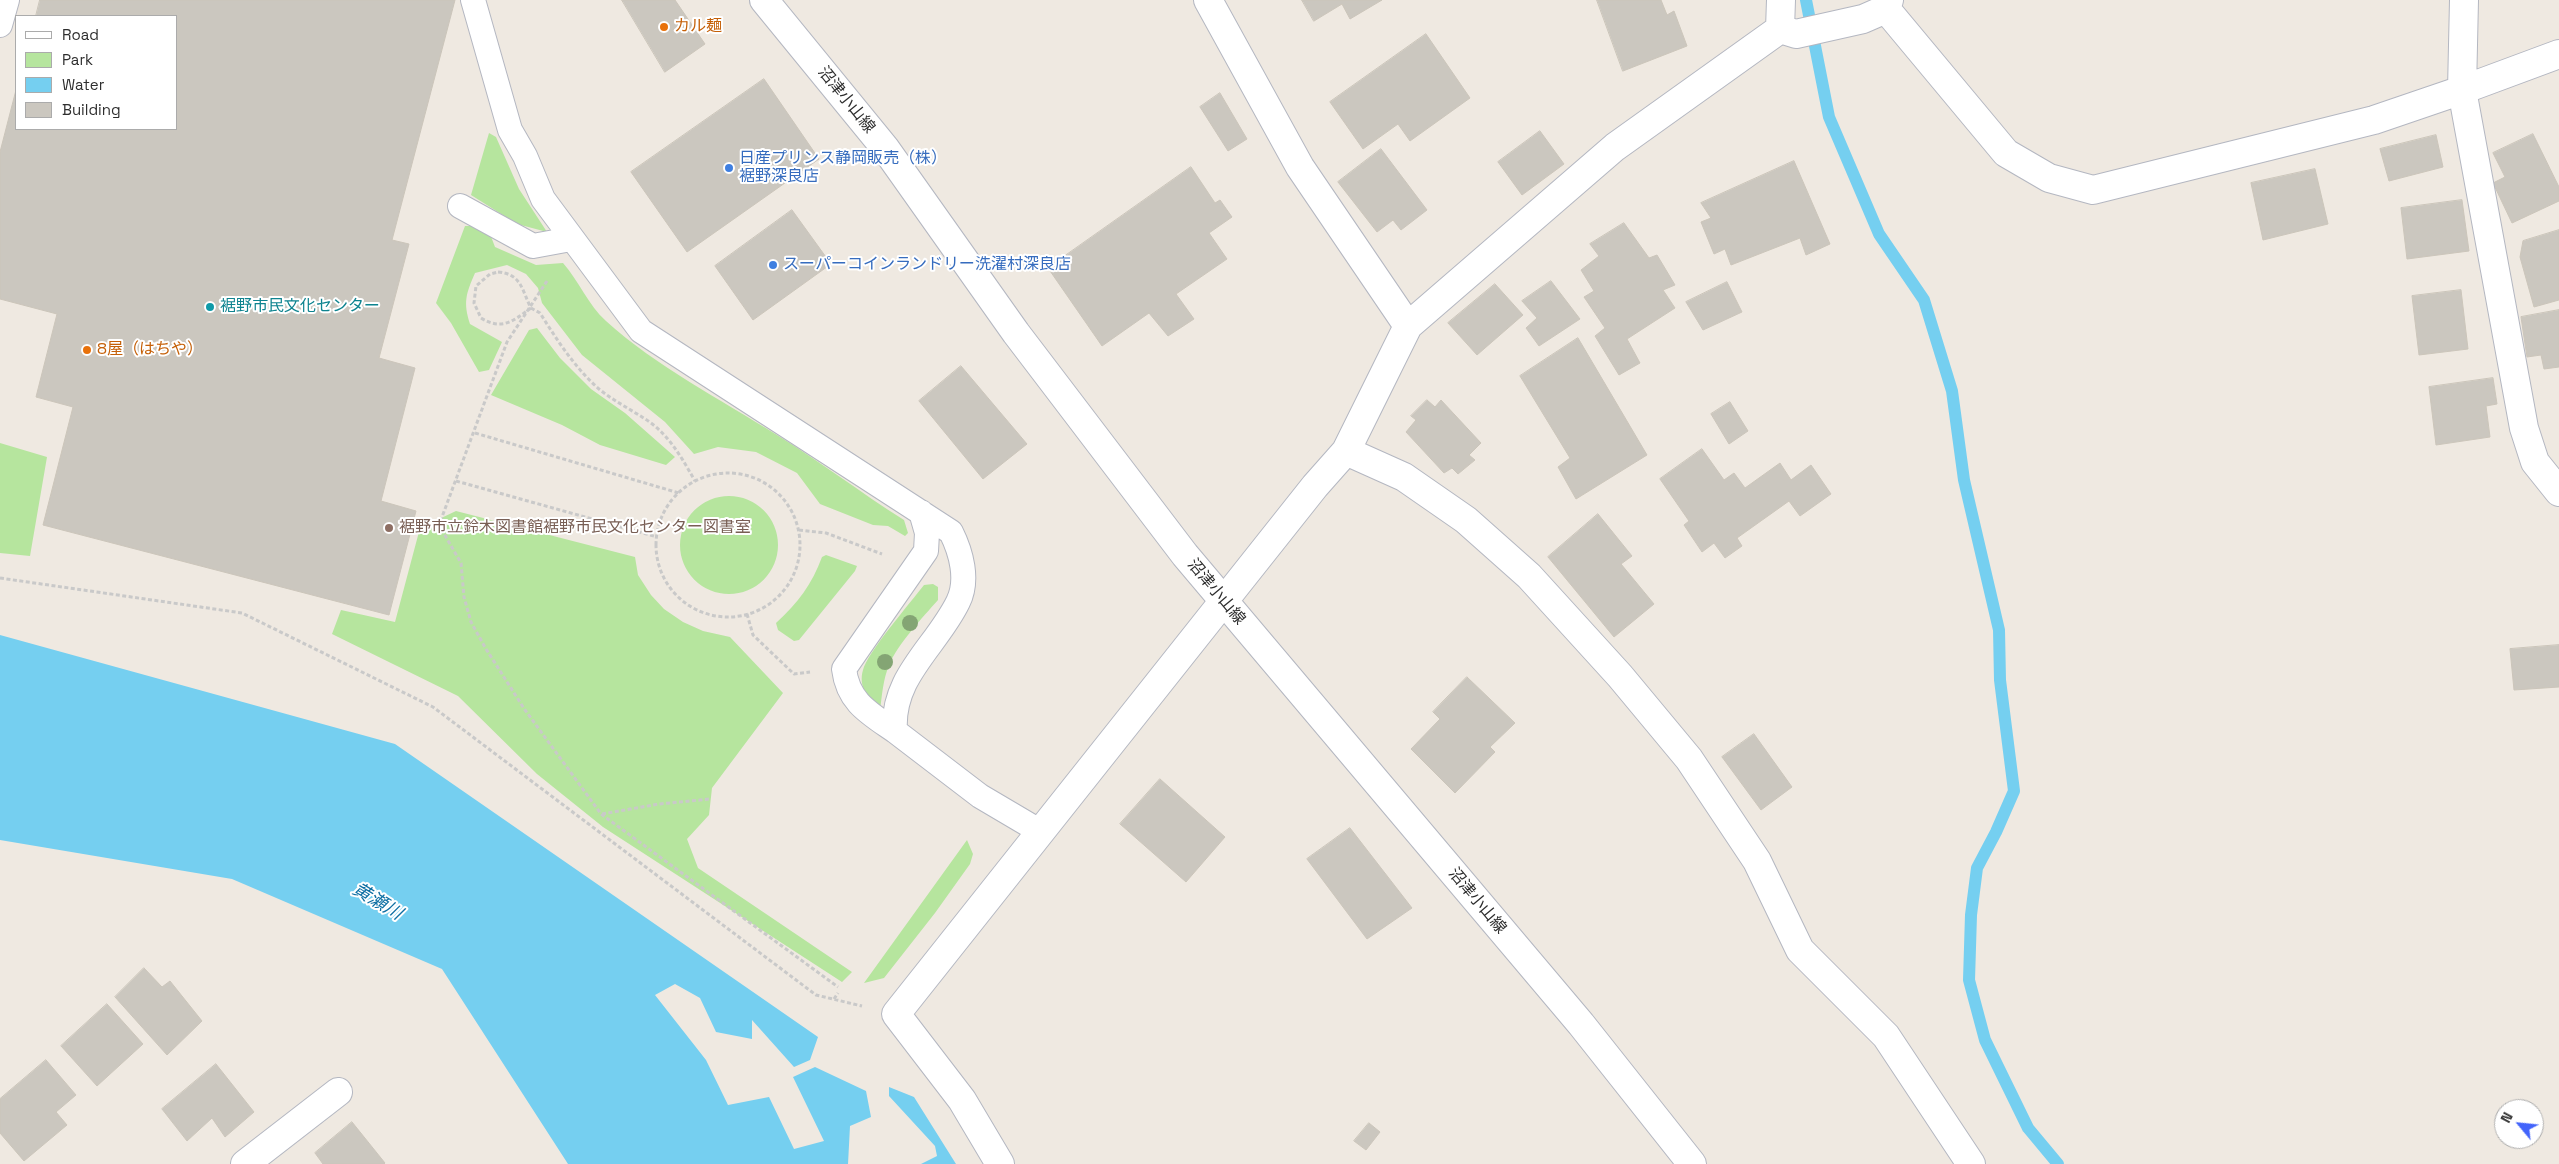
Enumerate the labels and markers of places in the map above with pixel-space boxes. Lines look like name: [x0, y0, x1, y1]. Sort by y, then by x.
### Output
place label: カル麺: [674, 17, 722, 37]
marker: カル麺: [658, 21, 670, 33]
place label: 日産プリンス静岡販売（株） 裾野深良店: [739, 149, 947, 187]
marker: 日産プリンス静岡販売（株） 裾野深良店: [723, 162, 735, 174]
place label: スーパーコインランドリー洗濯村深良店: [783, 255, 1071, 275]
marker: スーパーコインランドリー洗濯村深良店: [767, 259, 779, 271]
place label: 裾野市民文化センター: [220, 297, 380, 317]
marker: 裾野市民文化センター: [204, 301, 216, 313]
place label: 8屋（はちや）: [97, 340, 203, 360]
marker: 8屋（はちや）: [81, 344, 93, 356]
place label: 裾野市立鈴木図書館裾野市民文化センター図書室: [399, 518, 751, 538]
marker: 裾野市立鈴木図書館裾野市民文化センター図書室: [383, 522, 395, 534]

